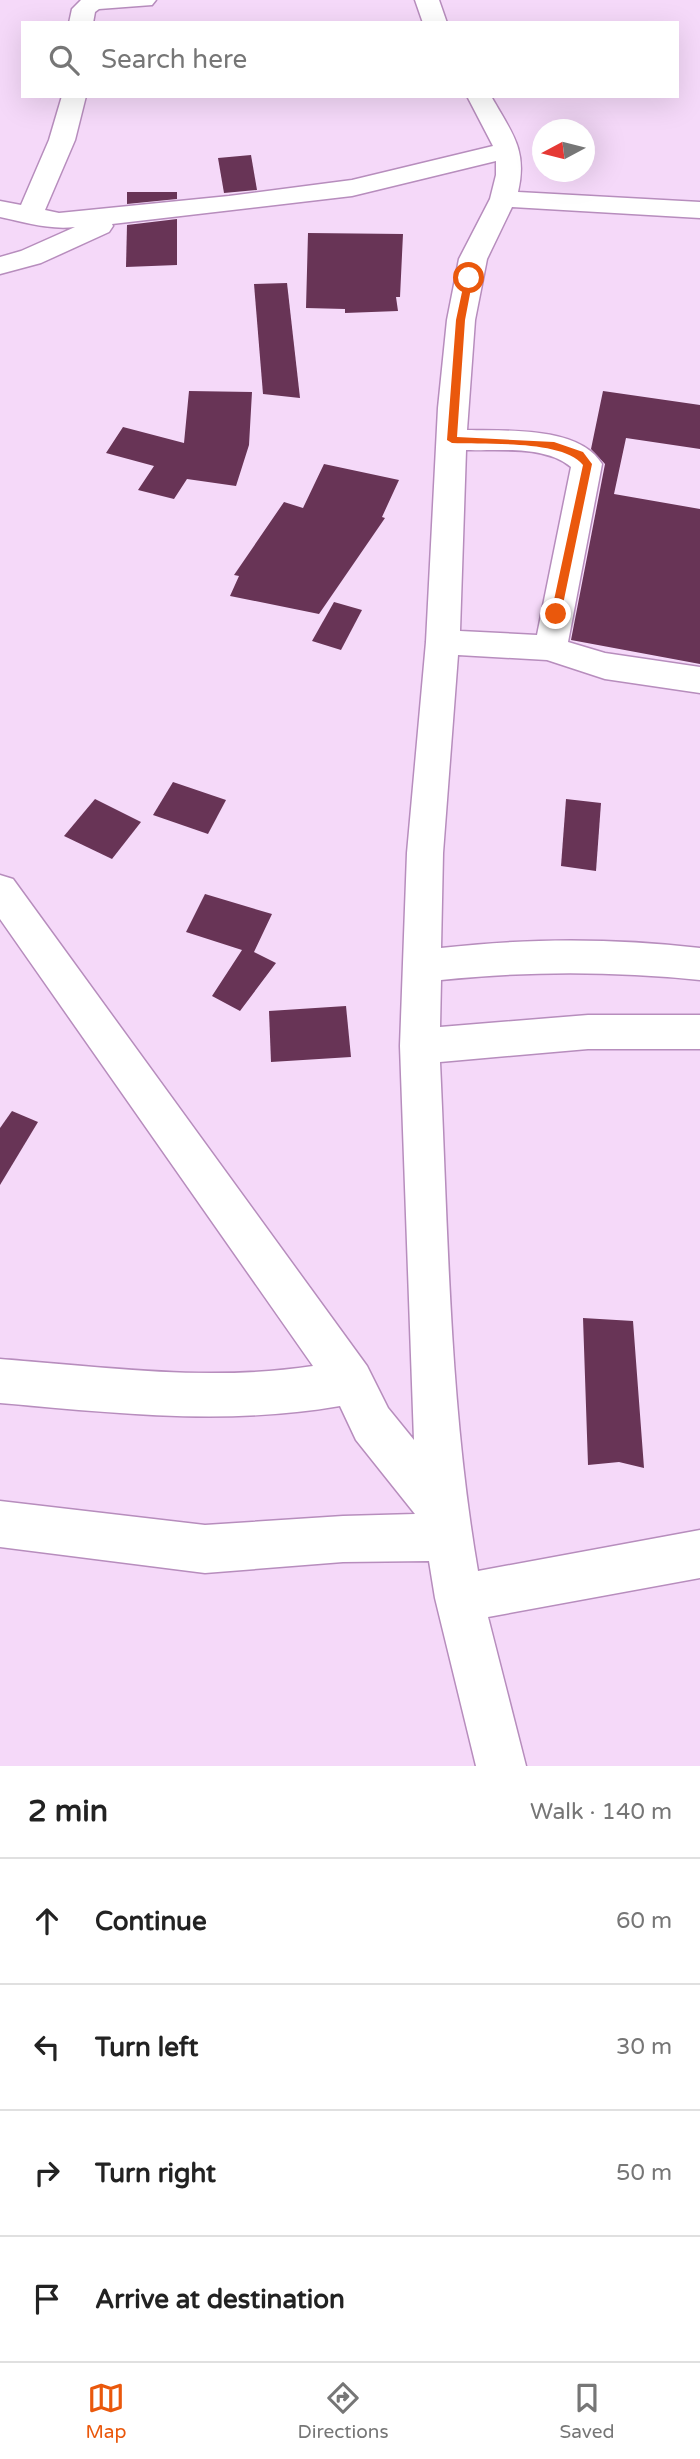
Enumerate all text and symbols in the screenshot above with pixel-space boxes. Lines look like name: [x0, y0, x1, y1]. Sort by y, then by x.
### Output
search box: [21, 21, 679, 98]
icon: search: [45, 41, 83, 79]
text: Search here: [101, 44, 247, 75]
north arrow: [532, 119, 595, 182]
route start: [453, 262, 484, 293]
route end: [540, 598, 571, 629]
text: 2 min: [28, 1793, 108, 1830]
text: Walk · 140 m: [530, 1798, 672, 1826]
icon: ahead: [28, 1902, 66, 1940]
text: Continue: [95, 1906, 207, 1937]
text: 60 m: [616, 1907, 672, 1935]
icon: left: [28, 2028, 66, 2066]
text: Turn left: [95, 2032, 198, 2063]
text: 30 m: [616, 2033, 672, 2061]
icon: right: [28, 2154, 66, 2192]
text: Turn right: [95, 2158, 216, 2189]
text: 50 m: [616, 2159, 672, 2187]
icon: arrive: [28, 2280, 66, 2318]
text: Arrive at destination: [95, 2284, 345, 2315]
tab: Map: [86, 2379, 127, 2443]
tab: Directions: [298, 2379, 389, 2443]
tab: Saved: [560, 2379, 614, 2443]

